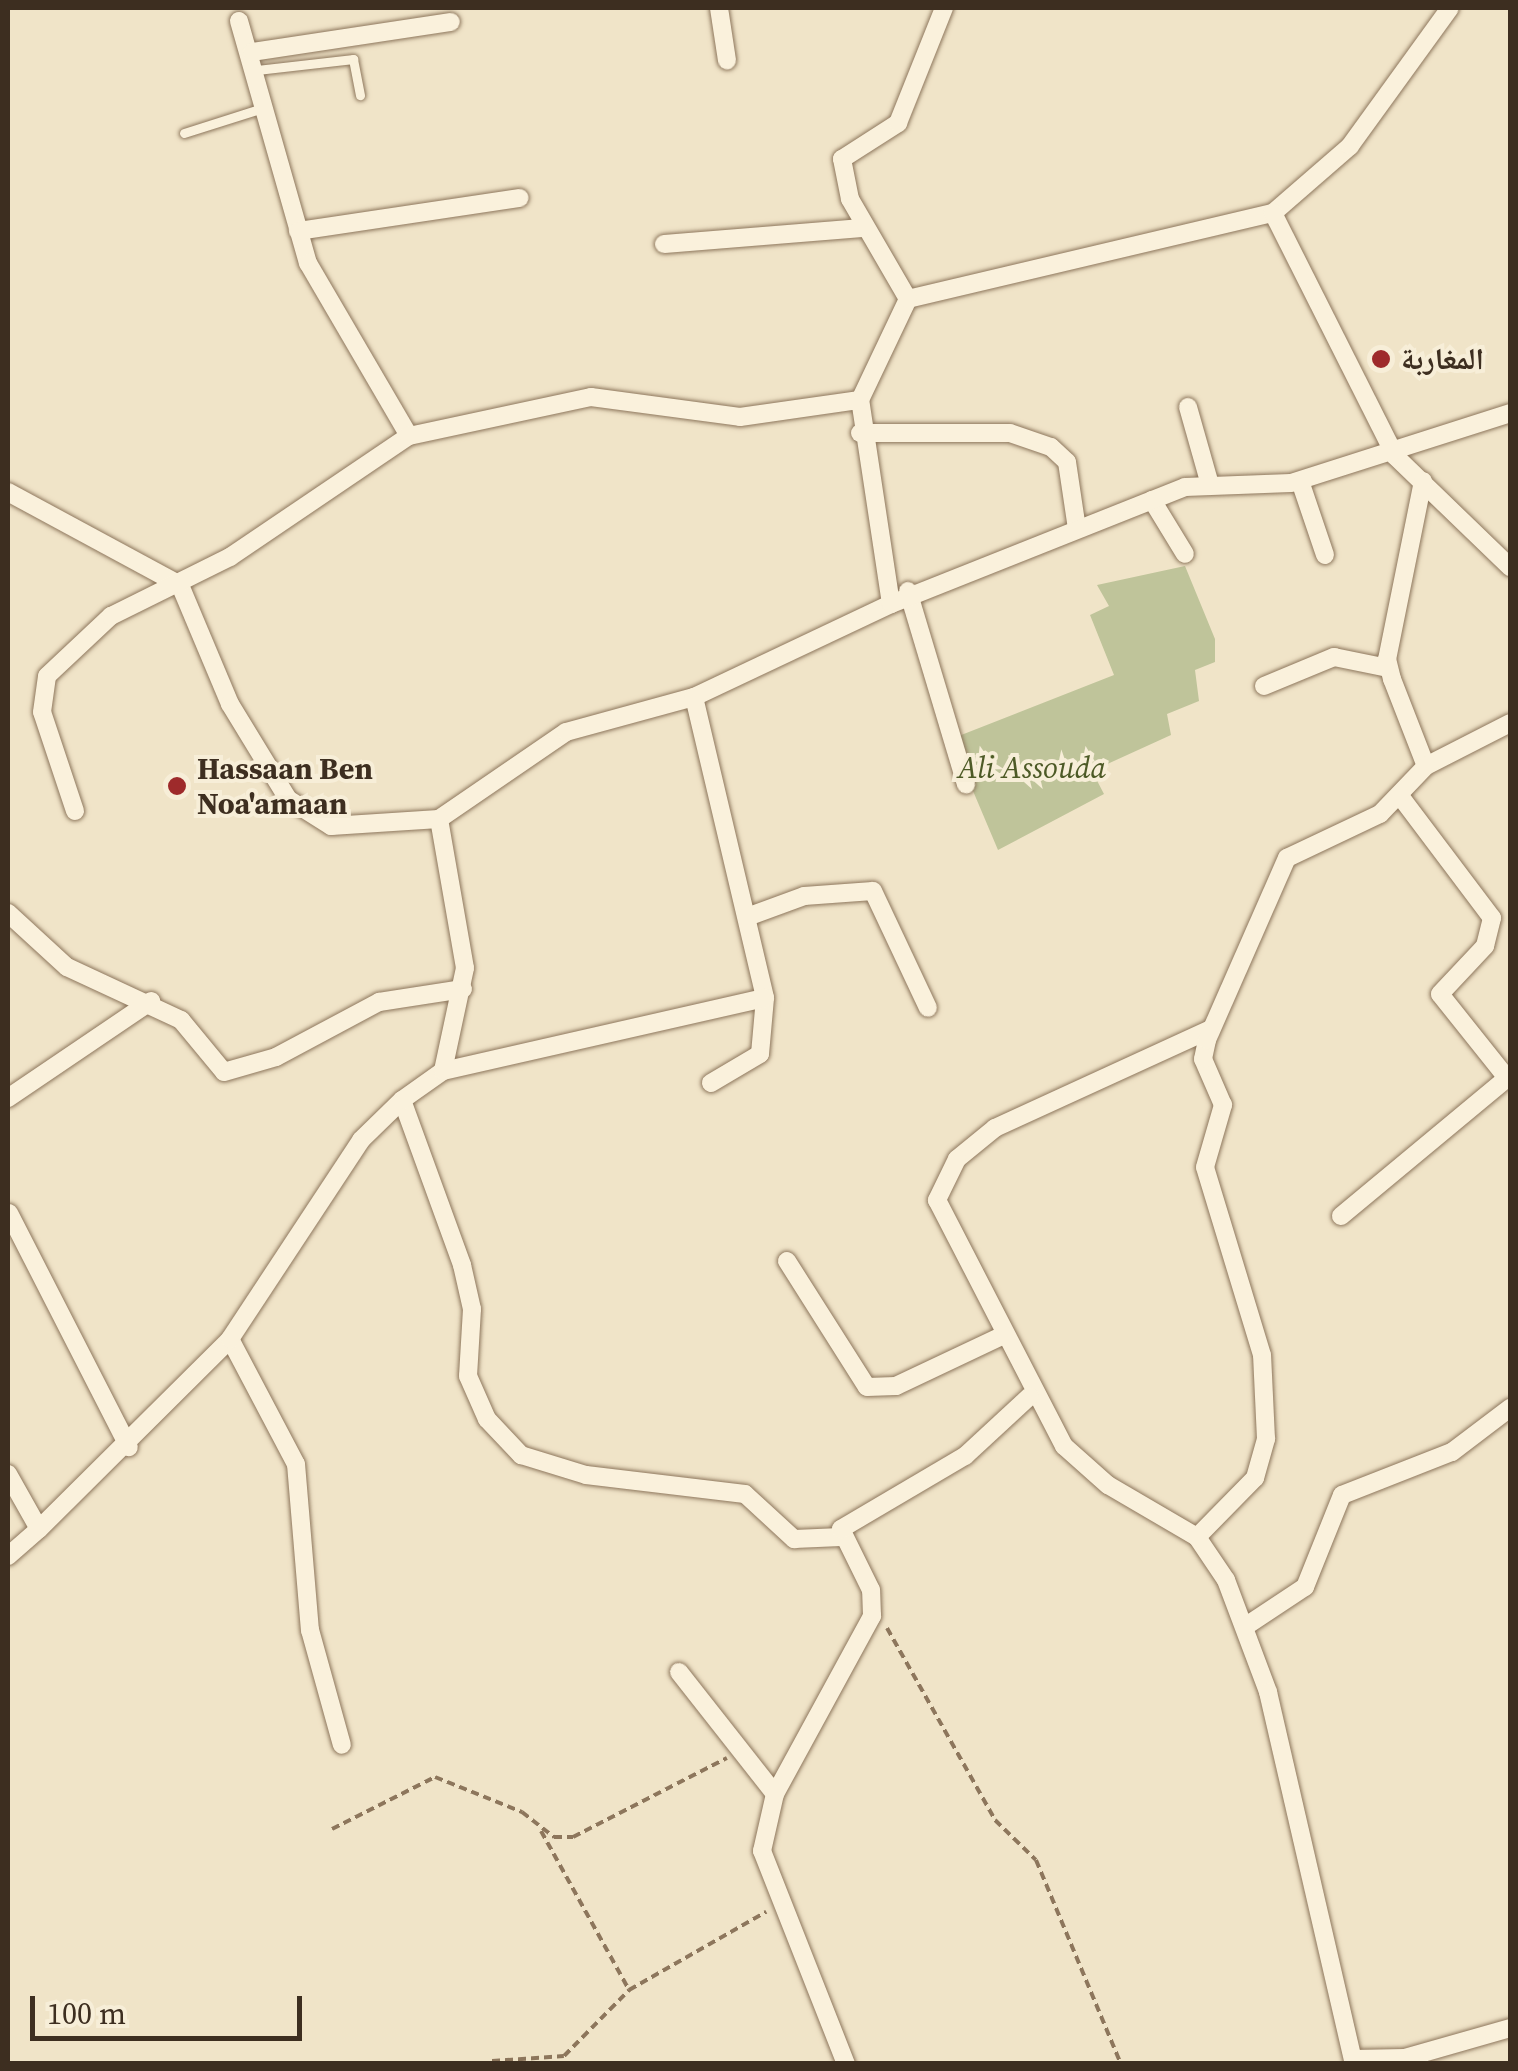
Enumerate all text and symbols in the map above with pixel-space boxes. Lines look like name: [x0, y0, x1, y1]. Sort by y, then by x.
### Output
place label: المغاربة: [1401, 341, 1484, 377]
marker: المغاربة: [1370, 348, 1392, 370]
park label: Ali Assouda: [958, 750, 1106, 786]
place label: Hassaan Ben Noa'amaan: [197, 751, 373, 822]
marker: Hassaan Ben Noa'amaan: [166, 775, 188, 797]
scale bar: [35, 1976, 308, 2038]
text: 100 m: [47, 1993, 126, 2034]

